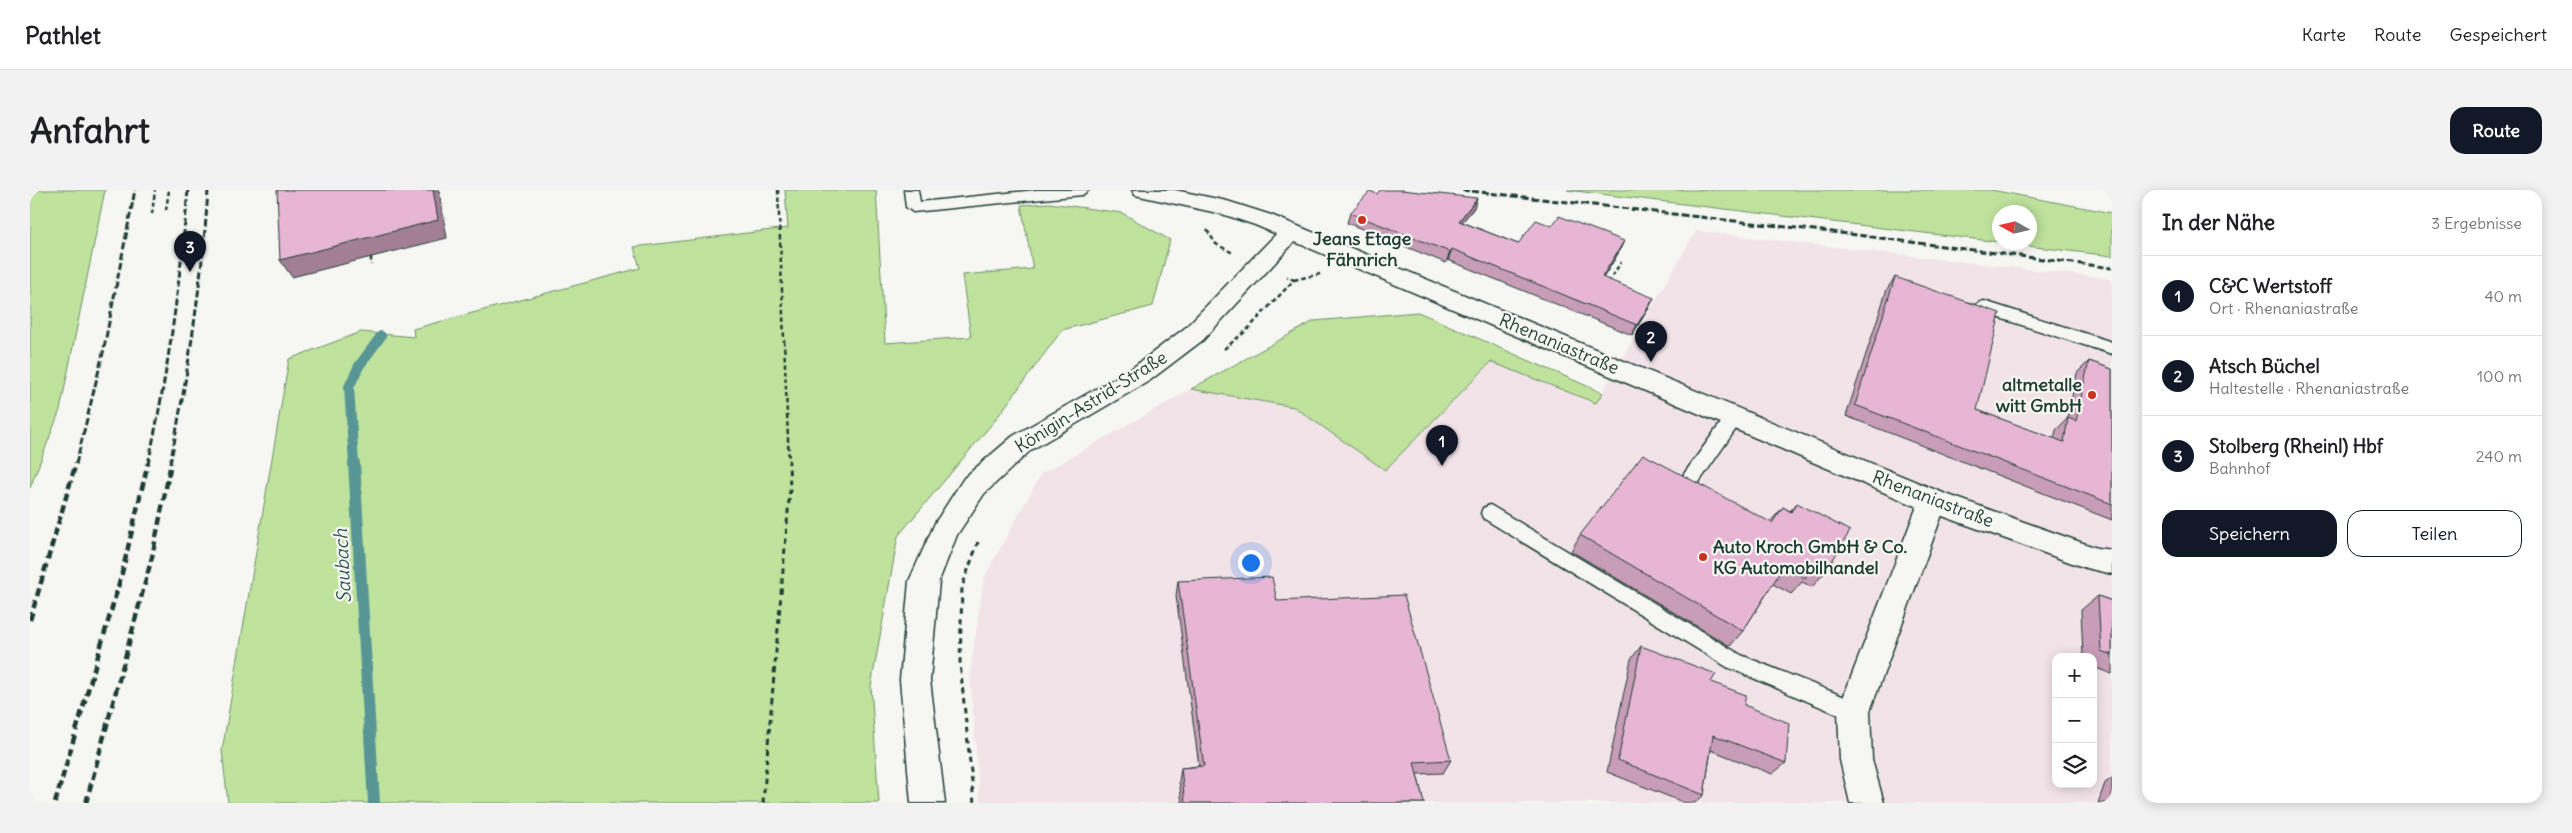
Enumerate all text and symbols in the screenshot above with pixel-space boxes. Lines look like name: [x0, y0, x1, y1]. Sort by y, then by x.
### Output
text: Pathlet: [25, 20, 101, 50]
text: Karte: [2302, 23, 2346, 46]
text: Route: [2374, 23, 2421, 46]
text: Gespeichert: [2449, 23, 2547, 46]
button: Route: [2450, 107, 2542, 154]
text: Anfahrt: [30, 108, 150, 152]
north arrow: [1992, 205, 2037, 250]
text: In der Nähe: [2162, 209, 2275, 236]
text: 3 Ergebnisse: [2431, 213, 2522, 233]
marker: Jeans Etage Fähnrich: [1356, 214, 1368, 226]
place label: Jeans Etage Fähnrich: [1313, 227, 1411, 271]
pin: 3: [174, 231, 206, 272]
text: C&C Wertstoff: [2209, 274, 2332, 298]
text: 1: [2175, 286, 2181, 306]
text: 40 m: [2484, 286, 2522, 306]
text: Ort · Rhenaniastraße: [2209, 298, 2358, 318]
street label: Rhenaniastraße: [1496, 308, 1623, 379]
pin: 2: [1635, 321, 1667, 362]
street label: Königin-Astrid-Straße: [1010, 345, 1171, 458]
text: Atsch Büchel: [2209, 354, 2320, 378]
text: 2: [2174, 366, 2182, 386]
text: 100 m: [2477, 366, 2522, 386]
place label: altmetalle witt GmbH: [1996, 373, 2082, 417]
text: Haltestelle · Rhenaniastraße: [2209, 378, 2409, 398]
marker: altmetalle witt GmbH: [2086, 389, 2098, 401]
pin: 1: [1426, 425, 1458, 466]
text: Stolberg (Rheinl) Hbf: [2209, 434, 2383, 458]
text: 3: [2173, 446, 2183, 466]
text: 240 m: [2476, 446, 2522, 466]
text: Bahnhof: [2209, 458, 2270, 478]
street label: Rhenaniastraße: [1869, 465, 1997, 532]
button: Speichern: [2162, 510, 2337, 557]
button: Teilen: [2347, 510, 2522, 557]
water label: Saubach: [328, 527, 356, 604]
place label: Auto Kroch GmbH & Co. KG Automobilhandel: [1713, 535, 1908, 579]
your location: [1238, 550, 1264, 576]
marker: Auto Kroch GmbH & Co. KG Automobilhandel: [1697, 551, 1709, 563]
map controls: [2052, 653, 2097, 788]
button: +: [2052, 653, 2097, 698]
button: −: [2052, 698, 2097, 743]
button: layers: [2052, 743, 2097, 788]

